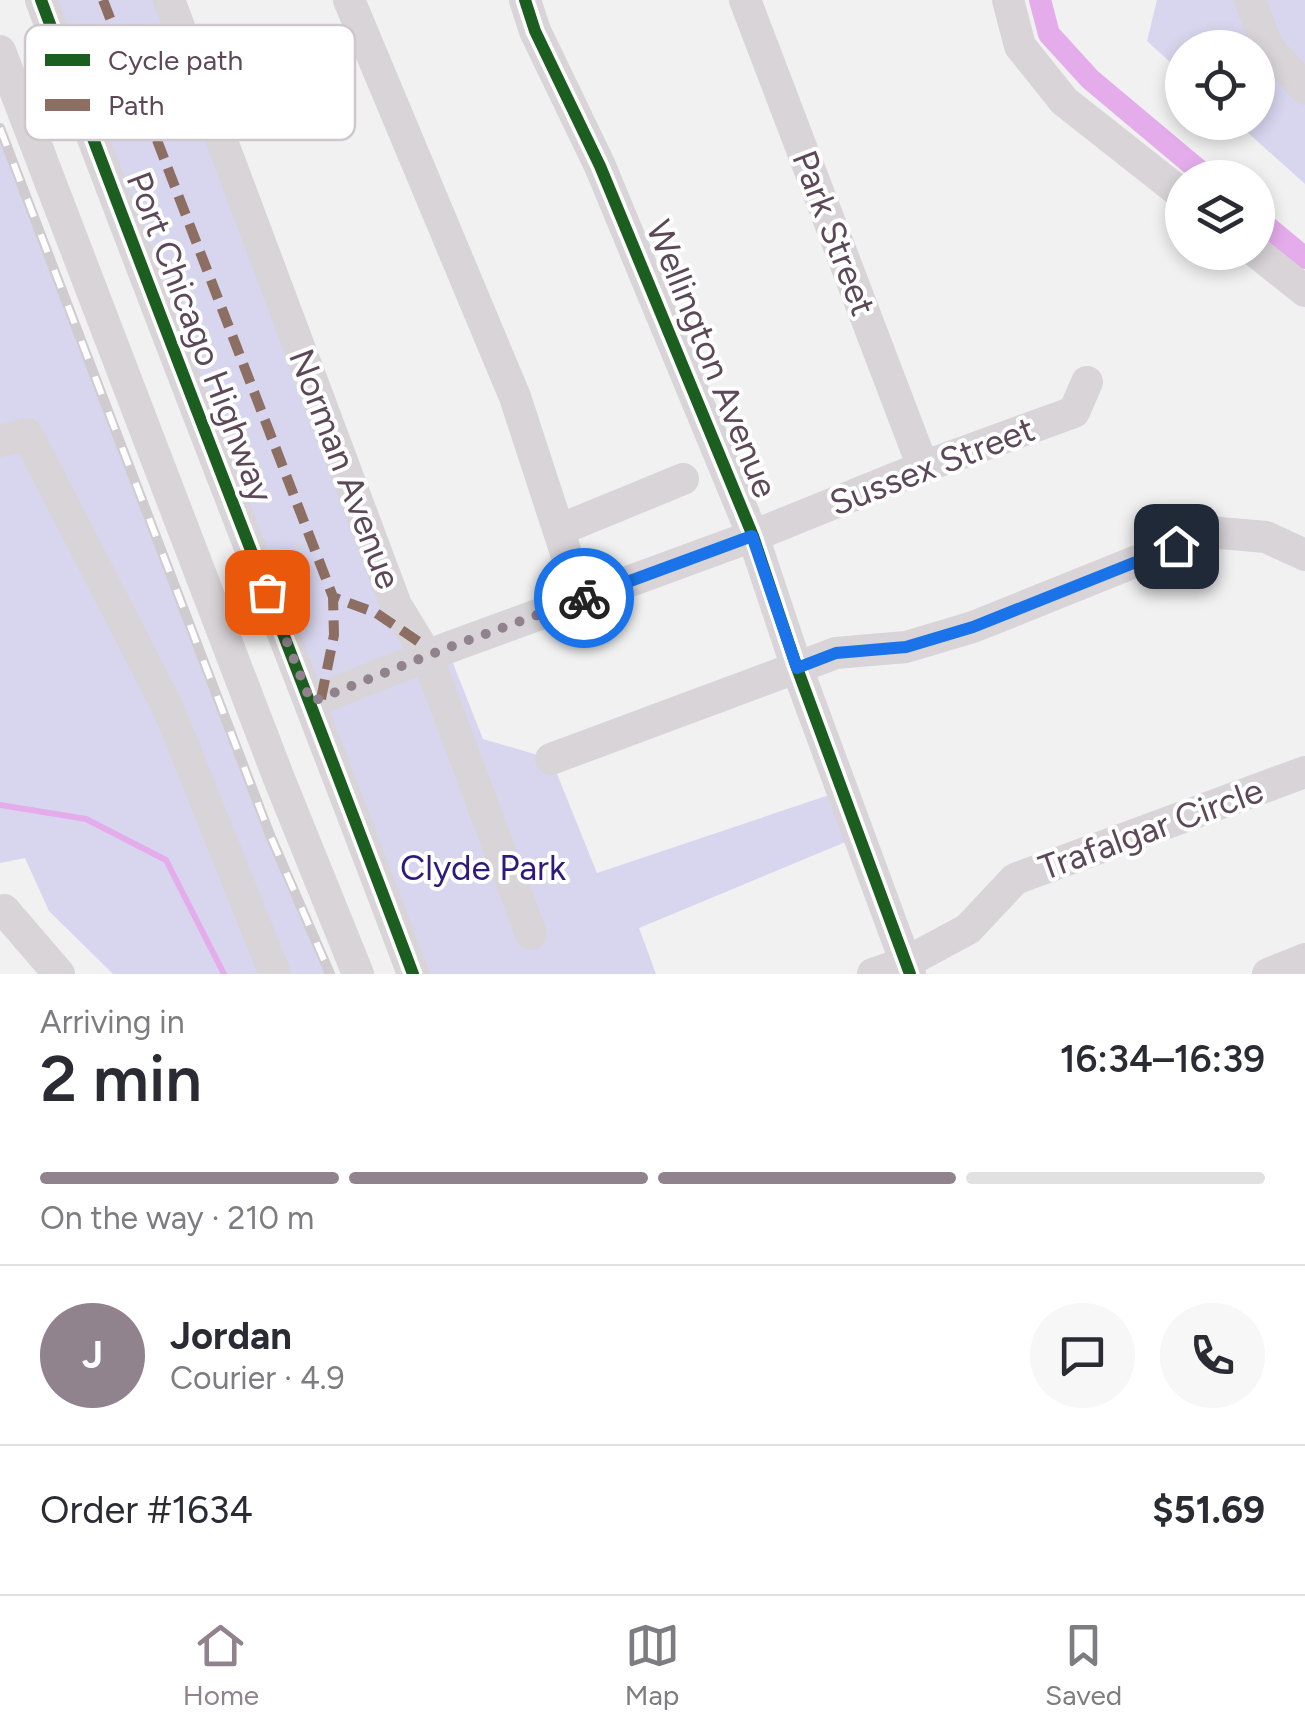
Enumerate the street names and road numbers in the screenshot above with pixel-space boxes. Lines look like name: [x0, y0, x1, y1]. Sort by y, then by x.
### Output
street label: Park Street: [783, 145, 885, 321]
street label: Port Chicago Highway: [118, 166, 283, 509]
street label: Wellington Avenue: [637, 214, 787, 504]
street label: Norman Avenue: [280, 343, 410, 595]
street label: Sussex Street: [824, 408, 1040, 524]
street label: Trafalgar Circle: [1033, 769, 1269, 889]

